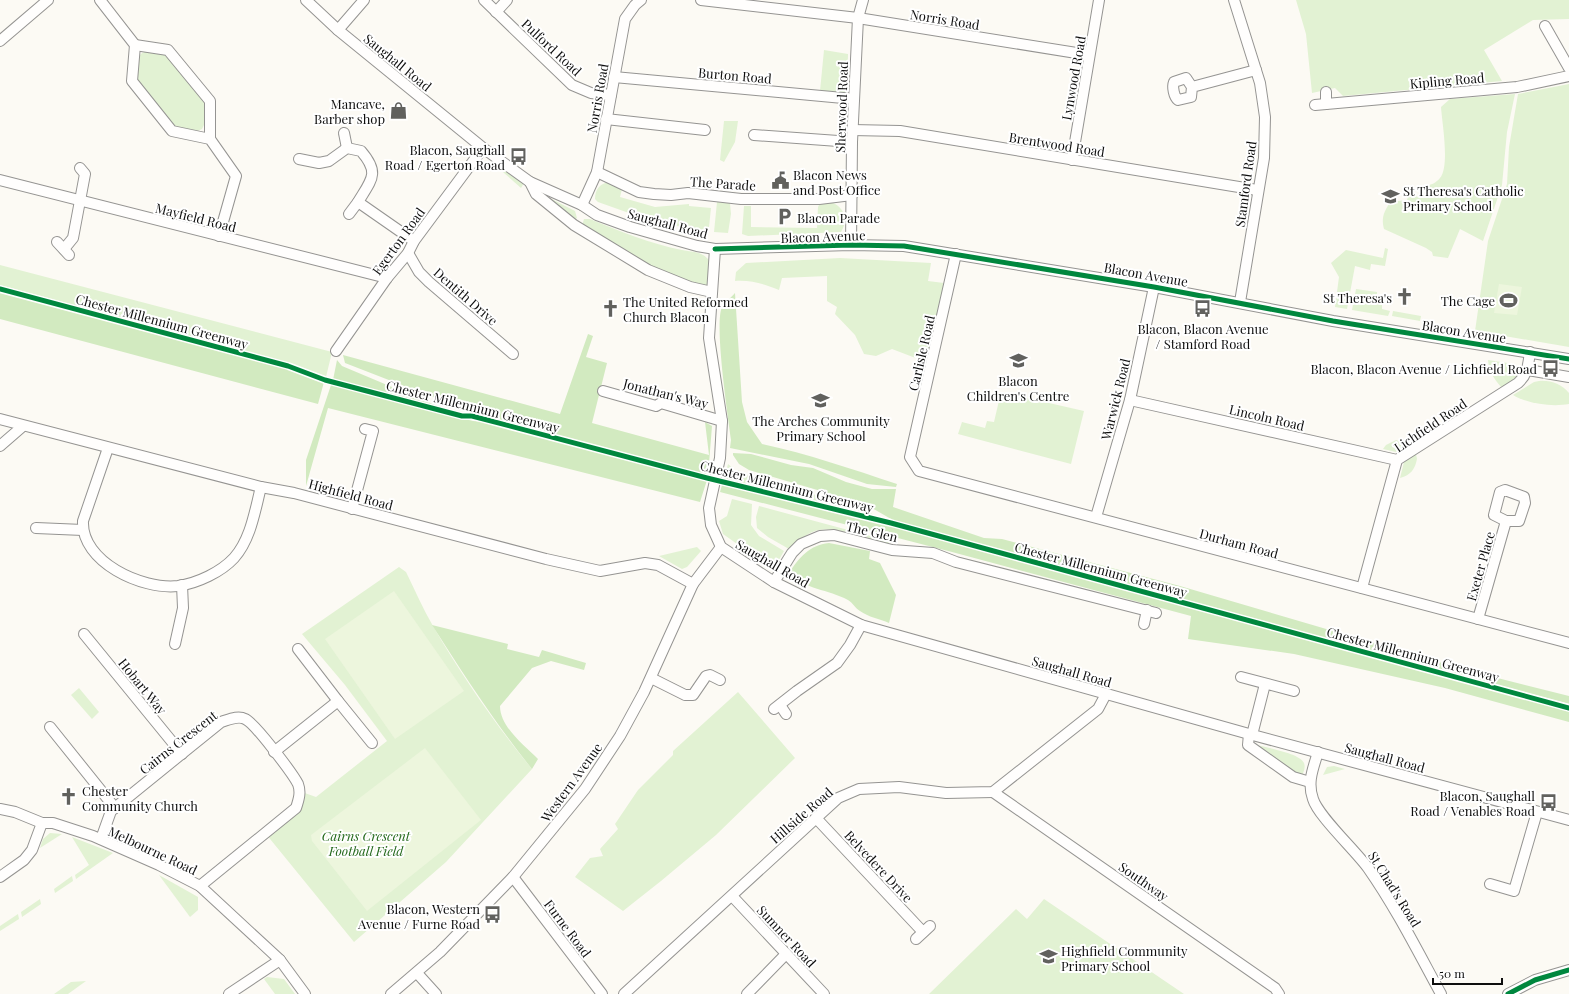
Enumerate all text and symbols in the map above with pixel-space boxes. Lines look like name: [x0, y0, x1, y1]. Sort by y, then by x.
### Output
street label: Norris Road: [909, 5, 981, 33]
street label: Pulford Road: [518, 15, 586, 79]
street label: Saughall Road: [361, 30, 436, 95]
street label: Lynwood Road: [1057, 34, 1089, 122]
street label: Sherwood Road: [831, 61, 851, 153]
street label: Norris Road: [583, 62, 612, 134]
street label: Burton Road: [698, 63, 773, 87]
street label: Kipling Road: [1409, 68, 1485, 92]
place label: Mancave, Barber shop: [314, 95, 385, 127]
shop icon: Mancave, Barber shop: [388, 100, 408, 120]
street label: Brentwood Road: [1008, 128, 1107, 160]
street label: Stamford Road: [1231, 139, 1260, 228]
place label: Blacon, Saughall Road / Egerton Road: [385, 141, 505, 173]
bus stop icon: Blacon, Saughall Road / Egerton Road: [508, 146, 528, 166]
place label: Blacon News and Post Office: [793, 166, 881, 198]
public building icon: Blacon News and Post Office: [770, 171, 790, 191]
street label: The Parade: [690, 172, 757, 194]
place label: St Theresa's Catholic Primary School: [1403, 182, 1524, 214]
school or university icon: St Theresa's Catholic Primary School: [1380, 187, 1400, 207]
street label: Mayfield Road: [154, 199, 239, 235]
street label: Egerton Road: [368, 204, 428, 278]
street label: Saughall Road: [626, 204, 710, 242]
parking icon: Blacon Parade: [774, 207, 794, 227]
place label: Blacon Parade: [797, 209, 880, 226]
street label: Blacon Avenue: [780, 226, 866, 246]
street label: Blacon Avenue: [1103, 258, 1190, 290]
street label: Dentith Drive: [430, 264, 502, 329]
church icon: St Theresa's: [1395, 287, 1415, 307]
place label: St Theresa's: [1323, 289, 1392, 306]
street label: Chester Millennium Greenway: [74, 290, 251, 352]
sports icon: The Cage: [1498, 290, 1518, 310]
place label: The Cage: [1441, 292, 1495, 309]
place label: The United Reformed Church Blacon: [623, 293, 749, 325]
church icon: The United Reformed Church Blacon: [600, 298, 620, 318]
bus stop icon: Blacon, Blacon Avenue / Stamford Road: [1193, 299, 1213, 319]
street label: Carlisle Road: [904, 313, 938, 393]
street label: Blacon Avenue: [1421, 316, 1508, 346]
place label: Blacon, Blacon Avenue / Stamford Road: [1137, 320, 1269, 352]
school or university icon: Blacon Children's Centre: [1008, 351, 1028, 371]
street label: Warwick Road: [1096, 356, 1133, 442]
bus stop icon: Blacon, Blacon Avenue / Lichfield Road: [1540, 358, 1560, 378]
place label: Blacon, Blacon Avenue / Lichfield Road: [1311, 360, 1537, 377]
place label: Blacon Children's Centre: [967, 372, 1070, 404]
street label: Jonathan's Way: [621, 374, 711, 412]
street label: Chester Millennium Greenway: [385, 376, 562, 436]
school or university icon: The Arches Community Primary School: [811, 391, 831, 411]
street label: Lichfield Road: [1390, 394, 1470, 456]
street label: Lincoln Road: [1228, 400, 1307, 434]
place label: The Arches Community Primary School: [752, 412, 890, 444]
street label: Chester Millennium Greenway: [699, 456, 876, 516]
street label: Highfield Road: [307, 475, 396, 514]
street label: The Glen: [845, 517, 900, 545]
street label: Durham Road: [1198, 524, 1281, 562]
street label: Exeter Place: [1462, 529, 1498, 603]
street label: Saughall Road: [733, 535, 813, 591]
street label: Chester Millennium Greenway: [1013, 538, 1190, 600]
street label: Chester Millennium Greenway: [1325, 623, 1502, 685]
street label: Saughall Road: [1030, 651, 1114, 691]
street label: Hobart Way: [115, 654, 171, 718]
street label: Cairns Crescent: [136, 706, 221, 778]
street label: Saughall Road: [1343, 738, 1427, 776]
street label: Western Avenue: [536, 739, 606, 826]
place label: Chester Community Church: [82, 782, 198, 814]
street label: Hillside Road: [766, 783, 836, 847]
church icon: Chester Community Church: [59, 787, 79, 807]
place label: Blacon, Saughall Road / Venables Road: [1410, 787, 1535, 819]
bus stop icon: Blacon, Saughall Road / Venables Road: [1538, 792, 1558, 812]
street label: Melbourne Road: [106, 822, 201, 878]
street label: Belvedere Drive: [841, 826, 917, 906]
park label: Cairns Crescent Football Field: [322, 827, 411, 859]
street label: St Chad's Road: [1365, 848, 1425, 930]
street label: Southway: [1116, 858, 1172, 904]
street label: Furne Road: [541, 896, 595, 961]
place label: Blacon, Western Avenue / Furne Road: [357, 900, 480, 932]
street label: Sumner Road: [754, 901, 820, 971]
bus stop icon: Blacon, Western Avenue / Furne Road: [483, 905, 503, 925]
place label: Highfield Community Primary School: [1061, 942, 1188, 974]
school or university icon: Highfield Community Primary School: [1038, 947, 1058, 967]
scale bar: [1433, 960, 1502, 986]
text: 50 m: [1439, 965, 1465, 981]

